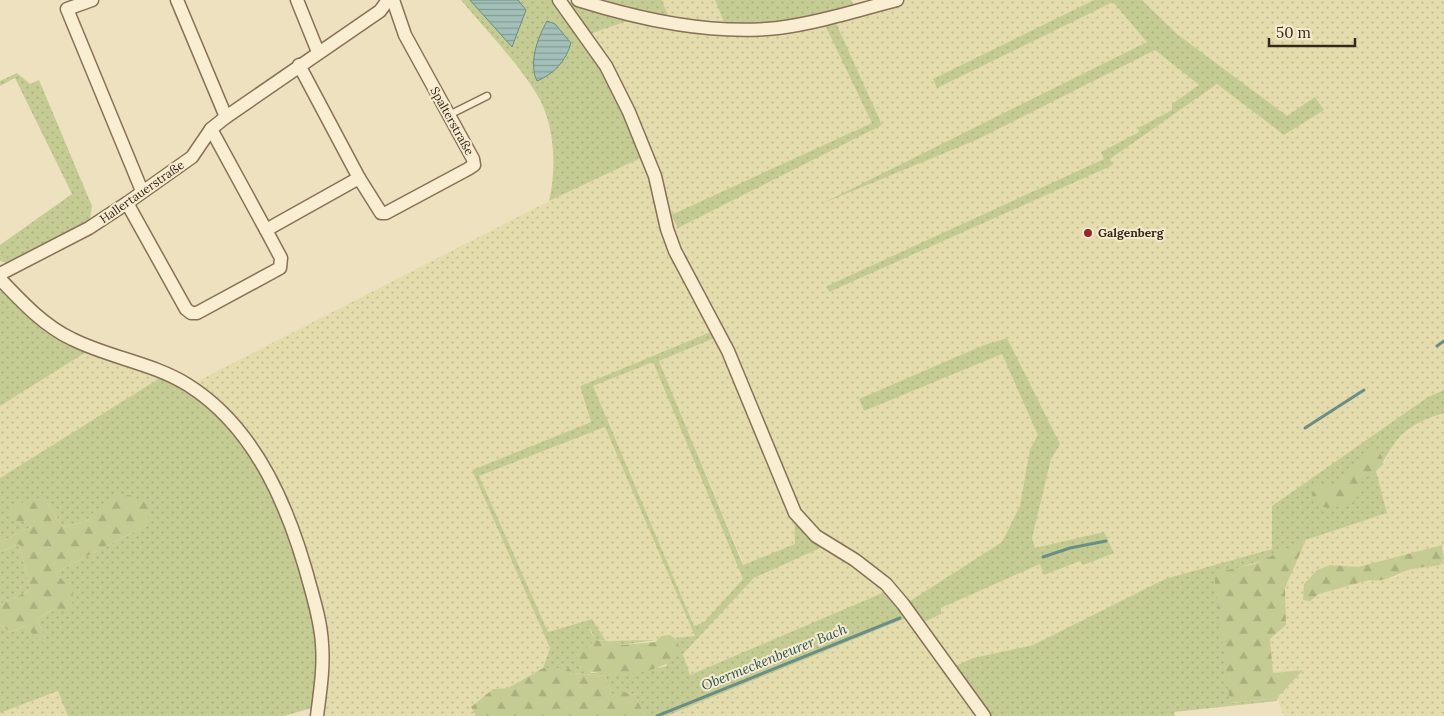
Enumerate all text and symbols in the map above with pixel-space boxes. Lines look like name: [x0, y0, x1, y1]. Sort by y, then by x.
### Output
scale bar: [1269, 15, 1355, 47]
text: 50 m: [1276, 23, 1311, 42]
street label: Spalterstraße: [427, 84, 478, 158]
street label: Hallertauerstraße: [97, 157, 187, 226]
place label: Galgenberg: [1098, 225, 1165, 240]
marker: Galgenberg: [1082, 227, 1094, 239]
water label: Obermeckenbeurer Bach: [699, 620, 849, 694]

